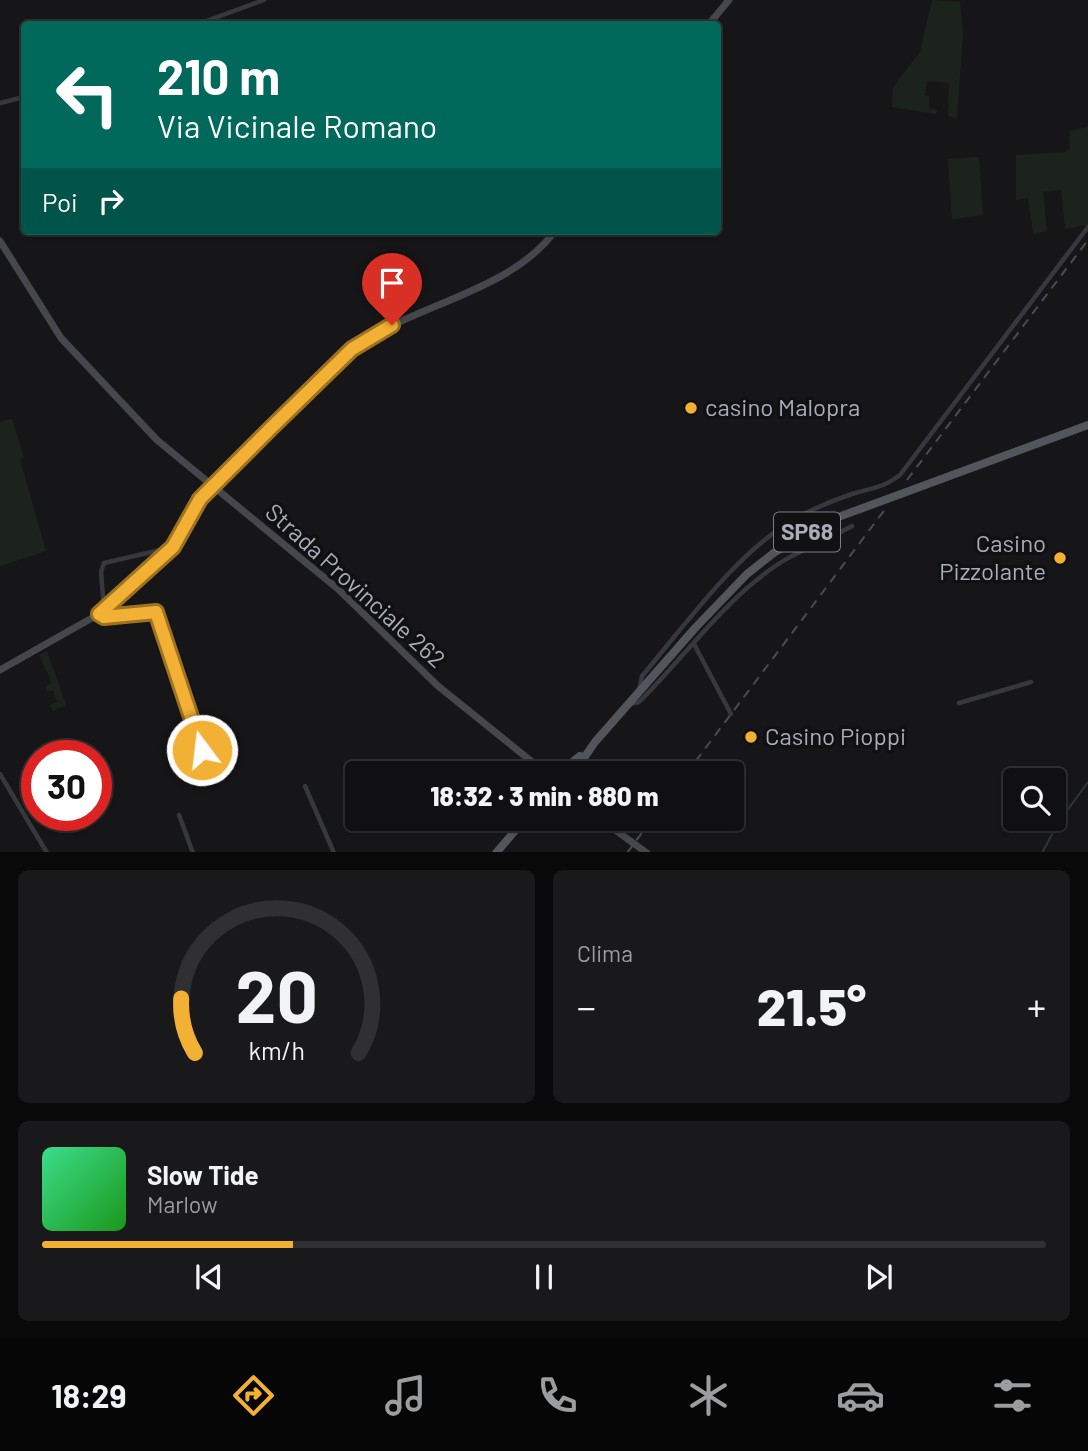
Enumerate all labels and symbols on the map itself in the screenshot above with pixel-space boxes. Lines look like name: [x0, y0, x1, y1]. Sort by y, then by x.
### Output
pin: [362, 253, 422, 325]
place label: casino Malopra: [705, 392, 860, 421]
marker: casino Malopra: [683, 400, 699, 416]
street label: Strada Provinciale 262: [260, 497, 452, 673]
road number: SP68: [774, 512, 840, 552]
place label: Casino Pizzolante: [939, 528, 1046, 585]
marker: Casino Pizzolante: [1052, 550, 1068, 566]
position arrow: [165, 713, 239, 787]
place label: Casino Pioppi: [765, 721, 906, 750]
marker: Casino Pioppi: [743, 729, 759, 745]
speed limit sign: 30: [21, 740, 112, 831]

